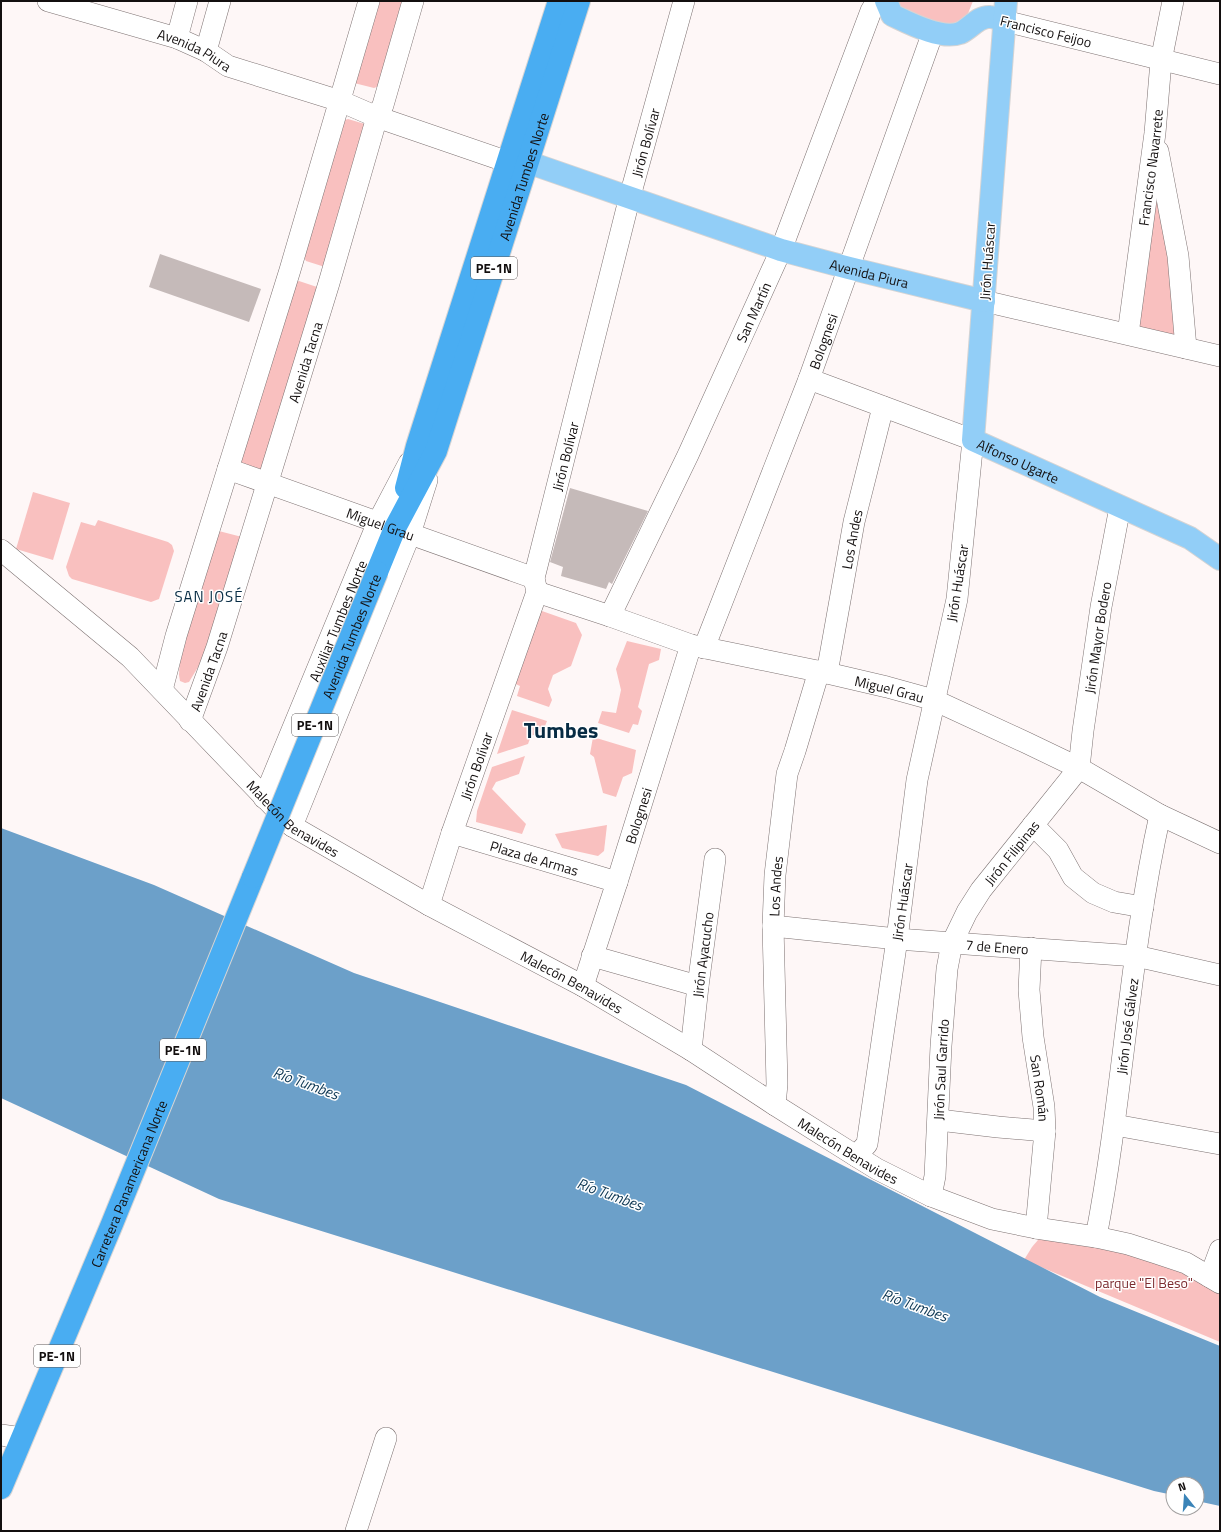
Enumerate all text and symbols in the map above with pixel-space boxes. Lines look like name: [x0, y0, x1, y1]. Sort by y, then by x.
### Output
street label: Francisco Feijoo: [998, 9, 1094, 53]
street label: Avenida Piura: [155, 23, 236, 76]
street label: Jirón Bolívar: [625, 105, 664, 179]
street label: Francisco Navarrete: [1132, 108, 1167, 227]
street label: Avenida Tumbes Norte: [493, 110, 553, 243]
street label: Jirón Huáscar: [974, 221, 1000, 301]
street label: Avenida Piura: [828, 253, 911, 293]
road number: PE-1N: [471, 257, 517, 279]
street label: San Martín: [730, 278, 776, 346]
street label: Bolognesi: [803, 310, 842, 372]
street label: Avenida Tacna: [282, 319, 327, 405]
street label: Jirón Bolívar: [546, 419, 583, 493]
street label: Alfonso Ugarte: [974, 433, 1063, 488]
street label: Miguel Grau: [344, 502, 417, 545]
street label: Los Andes: [835, 507, 867, 571]
street label: Jirón Huáscar: [941, 543, 974, 623]
street label: Auxiliar Tumbes Norte: [303, 557, 372, 684]
street label: Avenida Tumbes Norte: [316, 571, 386, 702]
street label: Jirón Mayor Bodero: [1078, 580, 1116, 695]
district label: SAN JOSÉ: [174, 585, 244, 608]
street label: Avenida Tacna: [184, 629, 232, 714]
street label: Miguel Grau: [853, 669, 926, 707]
district label: Tumbes: [524, 713, 598, 747]
road number: PE-1N: [292, 714, 338, 736]
street label: Jirón Bolívar: [454, 729, 497, 802]
street label: Malecón Benavides: [242, 775, 343, 862]
street label: Bolognesi: [619, 785, 656, 846]
street label: Jirón Filipinas: [979, 815, 1044, 889]
street label: Plaza de Armas: [488, 834, 581, 881]
street label: Los Andes: [763, 855, 788, 917]
street label: Jirón Huáscar: [886, 862, 918, 942]
street label: Jirón Ayacucho: [686, 911, 718, 999]
street label: 7 de Enero: [965, 933, 1029, 959]
street label: Malecón Benavides: [517, 945, 627, 1018]
street label: Jirón José Gálvez: [1110, 977, 1143, 1076]
street label: Jirón Saul Garrido: [927, 1018, 954, 1121]
road number: PE-1N: [160, 1039, 206, 1061]
street label: San Román: [1025, 1053, 1055, 1122]
water label: Río Tumbes: [270, 1061, 343, 1106]
street label: Carretera Panamericana Norte: [84, 1097, 172, 1270]
street label: Malecón Benavides: [794, 1112, 902, 1189]
water label: Río Tumbes: [574, 1172, 647, 1217]
park label: parque "El Beso": [1095, 1272, 1193, 1293]
water label: Río Tumbes: [879, 1283, 952, 1328]
road number: PE-1N: [34, 1345, 80, 1367]
north arrow: [1165, 1476, 1205, 1516]
text: N: [1176, 1478, 1188, 1495]

